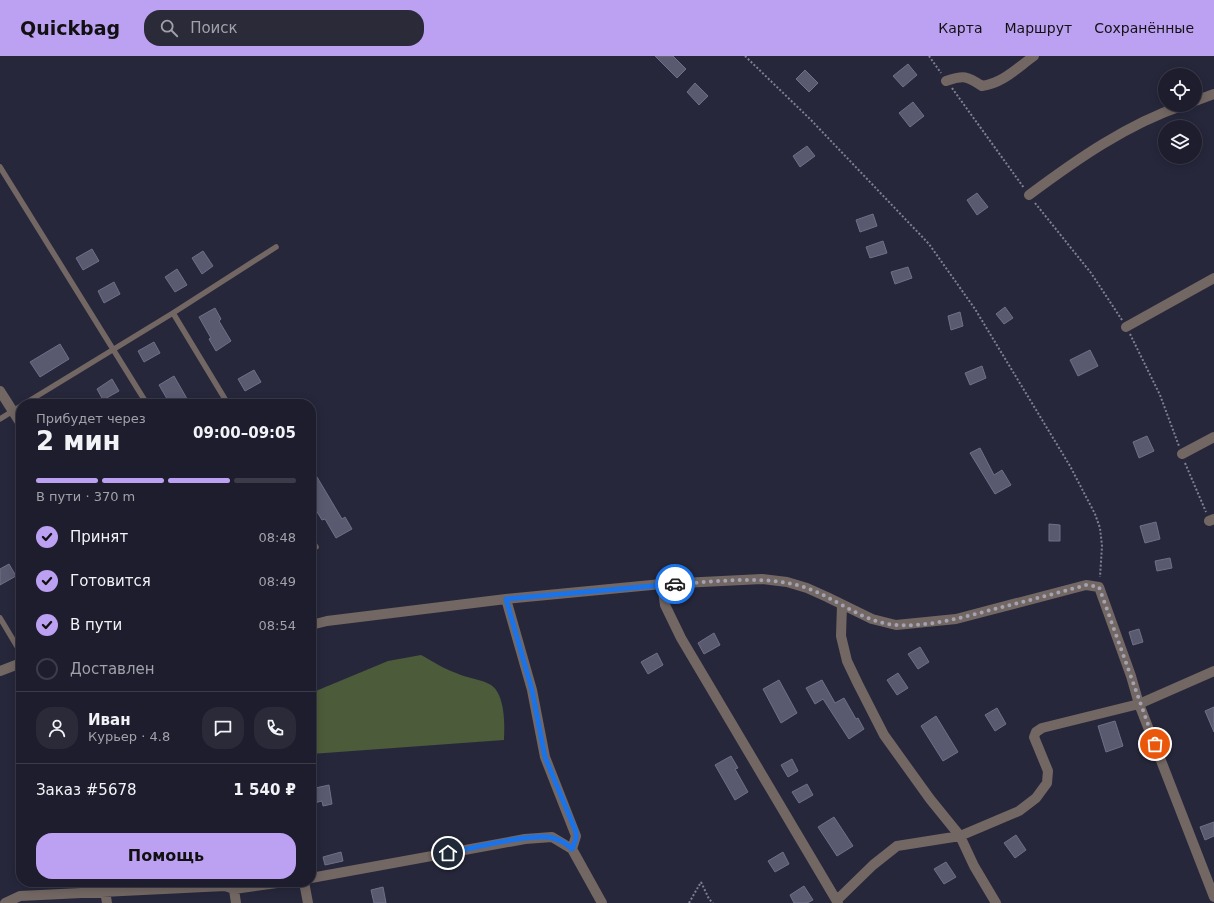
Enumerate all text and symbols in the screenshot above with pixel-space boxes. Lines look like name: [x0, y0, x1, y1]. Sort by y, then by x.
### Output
search box: [144, 10, 424, 46]
text: Quickbag: [20, 17, 120, 39]
icon: search: [158, 17, 180, 39]
text: Поиск: [190, 19, 238, 37]
text: Карта: [938, 20, 982, 36]
text: Маршрут: [1004, 20, 1072, 36]
text: Сохранённые: [1094, 20, 1194, 36]
map controls: [1158, 68, 1202, 164]
button: locate: [1158, 68, 1202, 112]
button: layers: [1158, 120, 1202, 164]
text: Прибудет через: [36, 411, 146, 426]
text: 09:00–09:05: [193, 424, 296, 442]
text: 2 мин: [36, 426, 121, 456]
text: В пути · 370 m: [36, 489, 135, 504]
icon: check: [36, 526, 58, 548]
text: Принят: [70, 528, 128, 546]
text: 08:48: [259, 530, 296, 545]
courier: [655, 564, 695, 604]
icon: check: [36, 570, 58, 592]
text: Готовится: [70, 572, 151, 590]
icon: car: [664, 573, 686, 595]
text: 08:49: [259, 574, 296, 589]
icon: check: [36, 614, 58, 636]
text: В пути: [70, 616, 122, 634]
text: 08:54: [259, 618, 296, 633]
text: Доставлен: [70, 660, 155, 678]
button: person: [36, 707, 78, 749]
button: chat: [202, 707, 244, 749]
button: phone: [254, 707, 296, 749]
text: Иван: [88, 711, 131, 729]
pin: [1138, 727, 1172, 761]
text: Курьер · 4.8: [88, 729, 170, 744]
icon: bag: [1144, 733, 1166, 755]
text: Заказ #5678: [36, 781, 137, 799]
text: 1 540 ₽: [233, 781, 296, 799]
button: Помощь: [36, 833, 296, 879]
pin: [431, 836, 465, 870]
icon: home: [437, 842, 459, 864]

